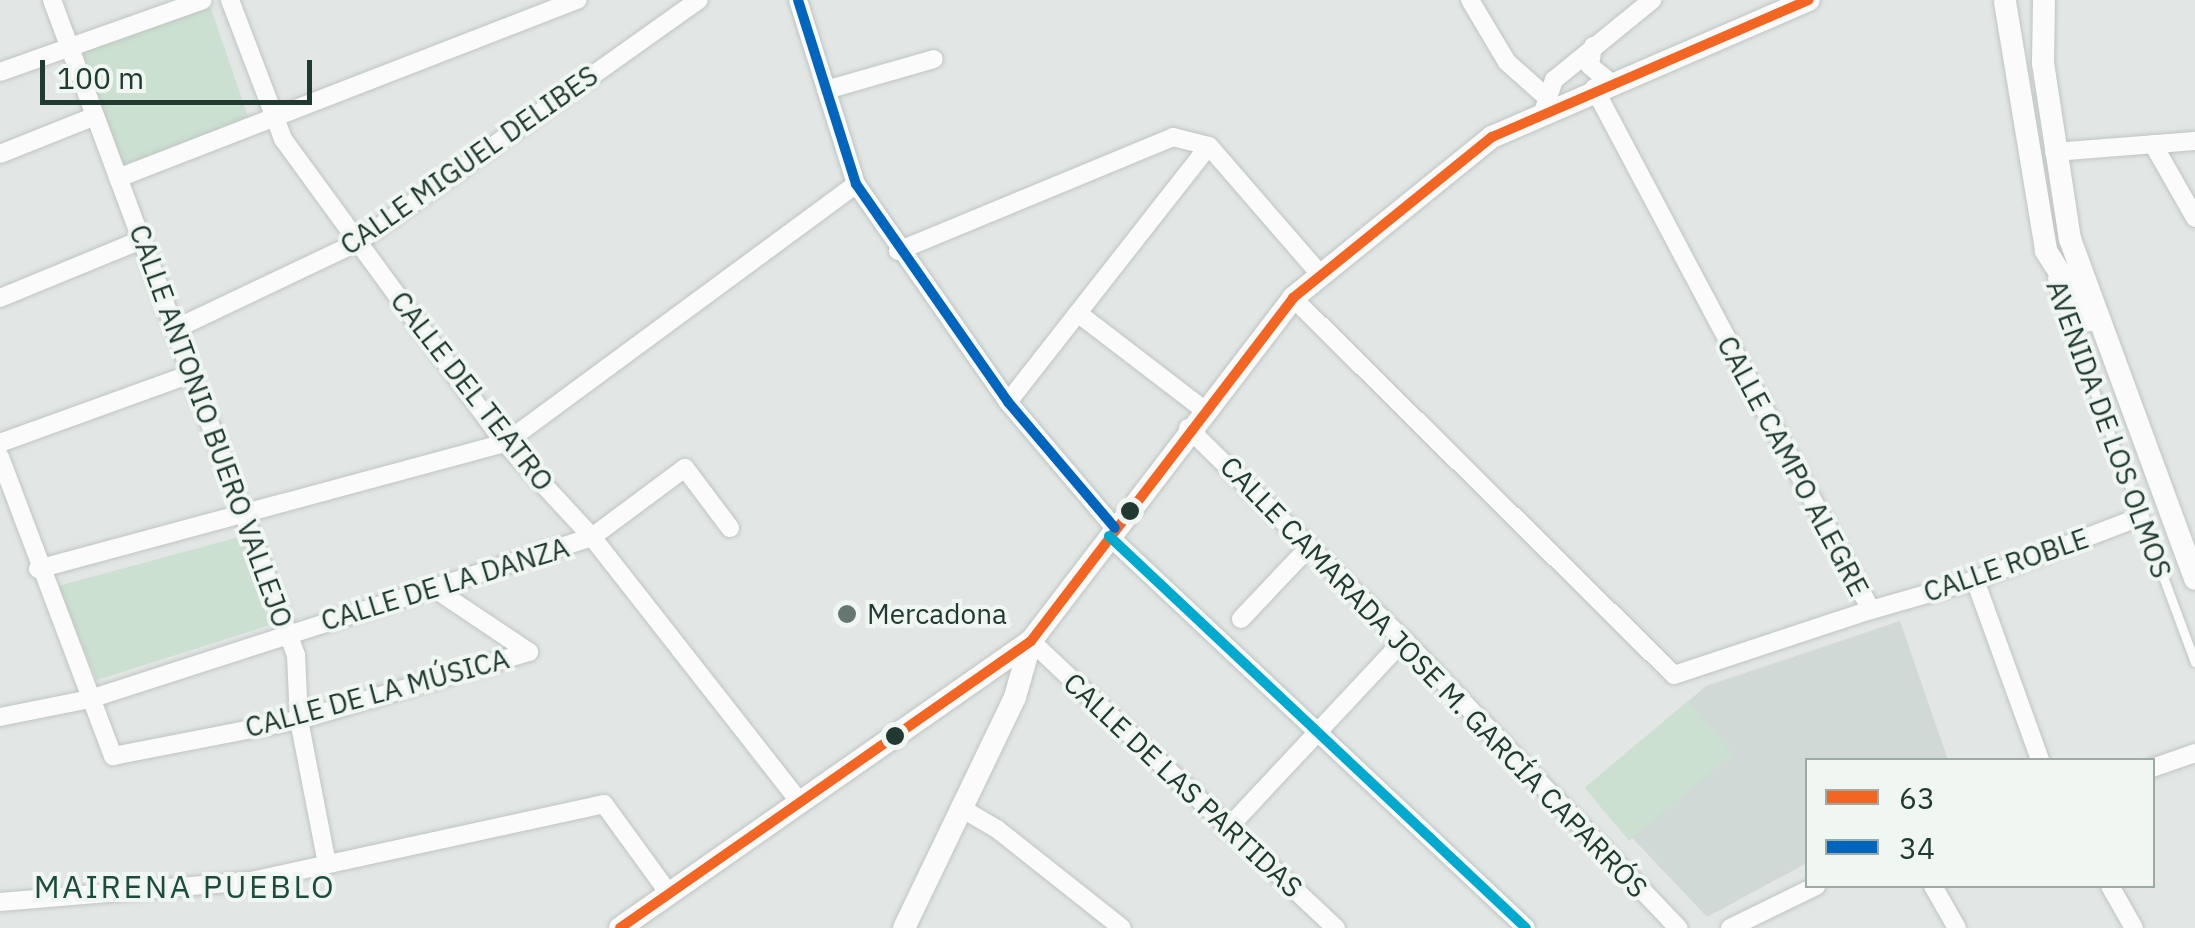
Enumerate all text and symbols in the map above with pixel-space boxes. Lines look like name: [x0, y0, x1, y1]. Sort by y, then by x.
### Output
scale bar: [45, 40, 318, 102]
text: 100 m: [57, 58, 144, 97]
street label: CALLE MIGUEL DELIBES: [334, 58, 604, 262]
street label: CALLE ANTONIO BUERO VALLEJO: [122, 220, 300, 632]
street label: AVENIDA DE LOS OLMOS: [2039, 276, 2179, 582]
street label: CALLE DEL TEATRO: [384, 285, 560, 497]
street label: CALLE CAMPO ALEGRE: [1710, 330, 1876, 602]
street label: CALLE CAMARADA JOSE M. GARCÍA CAPARRÓS: [1213, 449, 1655, 905]
unlabelled marker: [1120, 501, 1140, 521]
street label: CALLE ROBLE: [1919, 521, 2093, 609]
street label: CALLE DE LA DANZA: [317, 530, 573, 638]
place label: Mercadona: [867, 597, 1007, 631]
marker: Mercadona: [836, 603, 858, 625]
street label: CALLE DE LA MÚSICA: [241, 642, 513, 744]
street label: CALLE DE LAS PARTIDAS: [1057, 666, 1309, 904]
unlabelled marker: [885, 726, 905, 746]
legend: [1805, 758, 2155, 888]
text: 63: [1899, 778, 1935, 817]
text: 34: [1899, 828, 1935, 867]
district label: MAIRENA PUEBLO: [34, 867, 336, 905]

